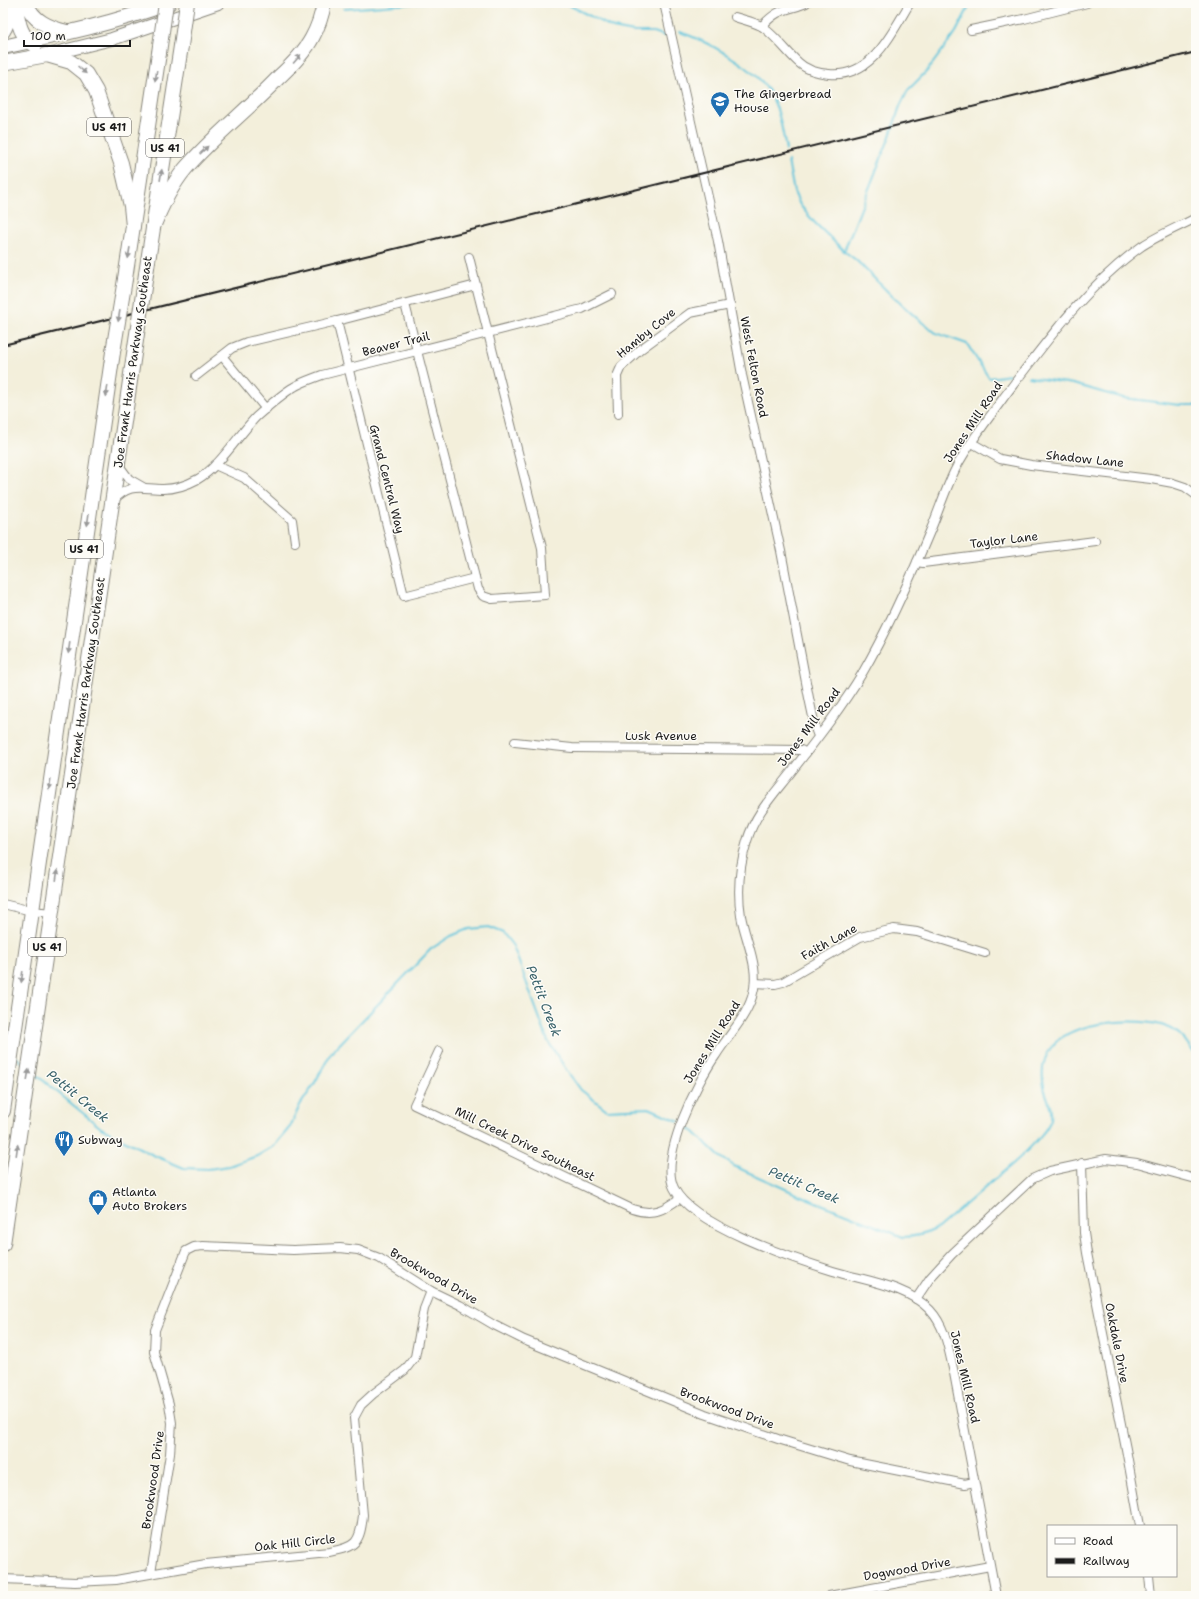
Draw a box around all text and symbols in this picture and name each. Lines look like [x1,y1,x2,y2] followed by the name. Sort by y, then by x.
[24,22,130,48] scale bar
[30,28,66,44] text: 100 m
[292,54,301,64] one-way arrow
[76,66,87,75] one-way arrow
[153,70,159,82] one-way arrow
[734,86,832,116] place label: The Gingerbread House
[709,90,731,118] school or university icon: The Gingerbread House
[87,118,131,136] road number: US 411
[146,139,184,157] road number: US 41
[199,145,209,155] one-way arrow
[158,169,164,181] one-way arrow
[126,247,132,259] one-way arrow
[110,255,156,469] street label: Joe Frank Harris Parkway Southeast
[613,304,679,362] street label: Hamby Cove
[115,310,121,322] one-way arrow
[736,315,772,419] street label: West Felton Road
[361,328,432,360] street label: Beaver Trail
[940,378,1006,466] street label: Jones Mill Road
[104,385,110,397] one-way arrow
[366,423,408,535] street label: Grand Central Way
[1045,447,1125,471] street label: Shadow Lane
[85,514,91,526] one-way arrow
[969,528,1039,552] street label: Taylor Lane
[65,540,103,558] road number: US 41
[63,576,109,790] street label: Joe Frank Harris Parkway Southeast
[66,642,72,654] one-way arrow
[774,684,844,770] street label: Jones Mill Road
[625,728,697,744] street label: Lusk Avenue
[47,778,53,790] one-way arrow
[54,869,60,881] one-way arrow
[798,920,860,964] street label: Faith Lane
[28,938,66,956] road number: US 41
[523,963,566,1040] water label: Pettit Creek
[19,971,26,983] one-way arrow
[680,997,744,1086] street label: Jones Mill Road
[43,1066,113,1127] water label: Pettit Creek
[25,1069,31,1081] one-way arrow
[452,1103,598,1185] street label: Mill Creek Drive Southeast
[53,1129,75,1157] restaurant icon: Subway
[78,1132,123,1148] place label: Subway
[14,1144,20,1156] one-way arrow
[766,1163,842,1208] water label: Pettit Creek
[112,1184,187,1214] place label: Atlanta Auto Brokers
[87,1188,109,1216] shop icon: Atlanta Auto Brokers
[387,1244,481,1308] street label: Brookwood Drive
[1101,1302,1133,1385] street label: Oakdale Drive
[947,1329,984,1425] street label: Jones Mill Road
[678,1384,777,1433] street label: Brookwood Drive
[138,1430,168,1530] street label: Brookwood Drive
[1047,1525,1177,1577] legend
[253,1531,337,1555] street label: Oak Hill Circle
[1083,1533,1114,1549] text: Road
[862,1553,952,1585] street label: Dogwood Drive
[1083,1553,1130,1569] text: Railway

